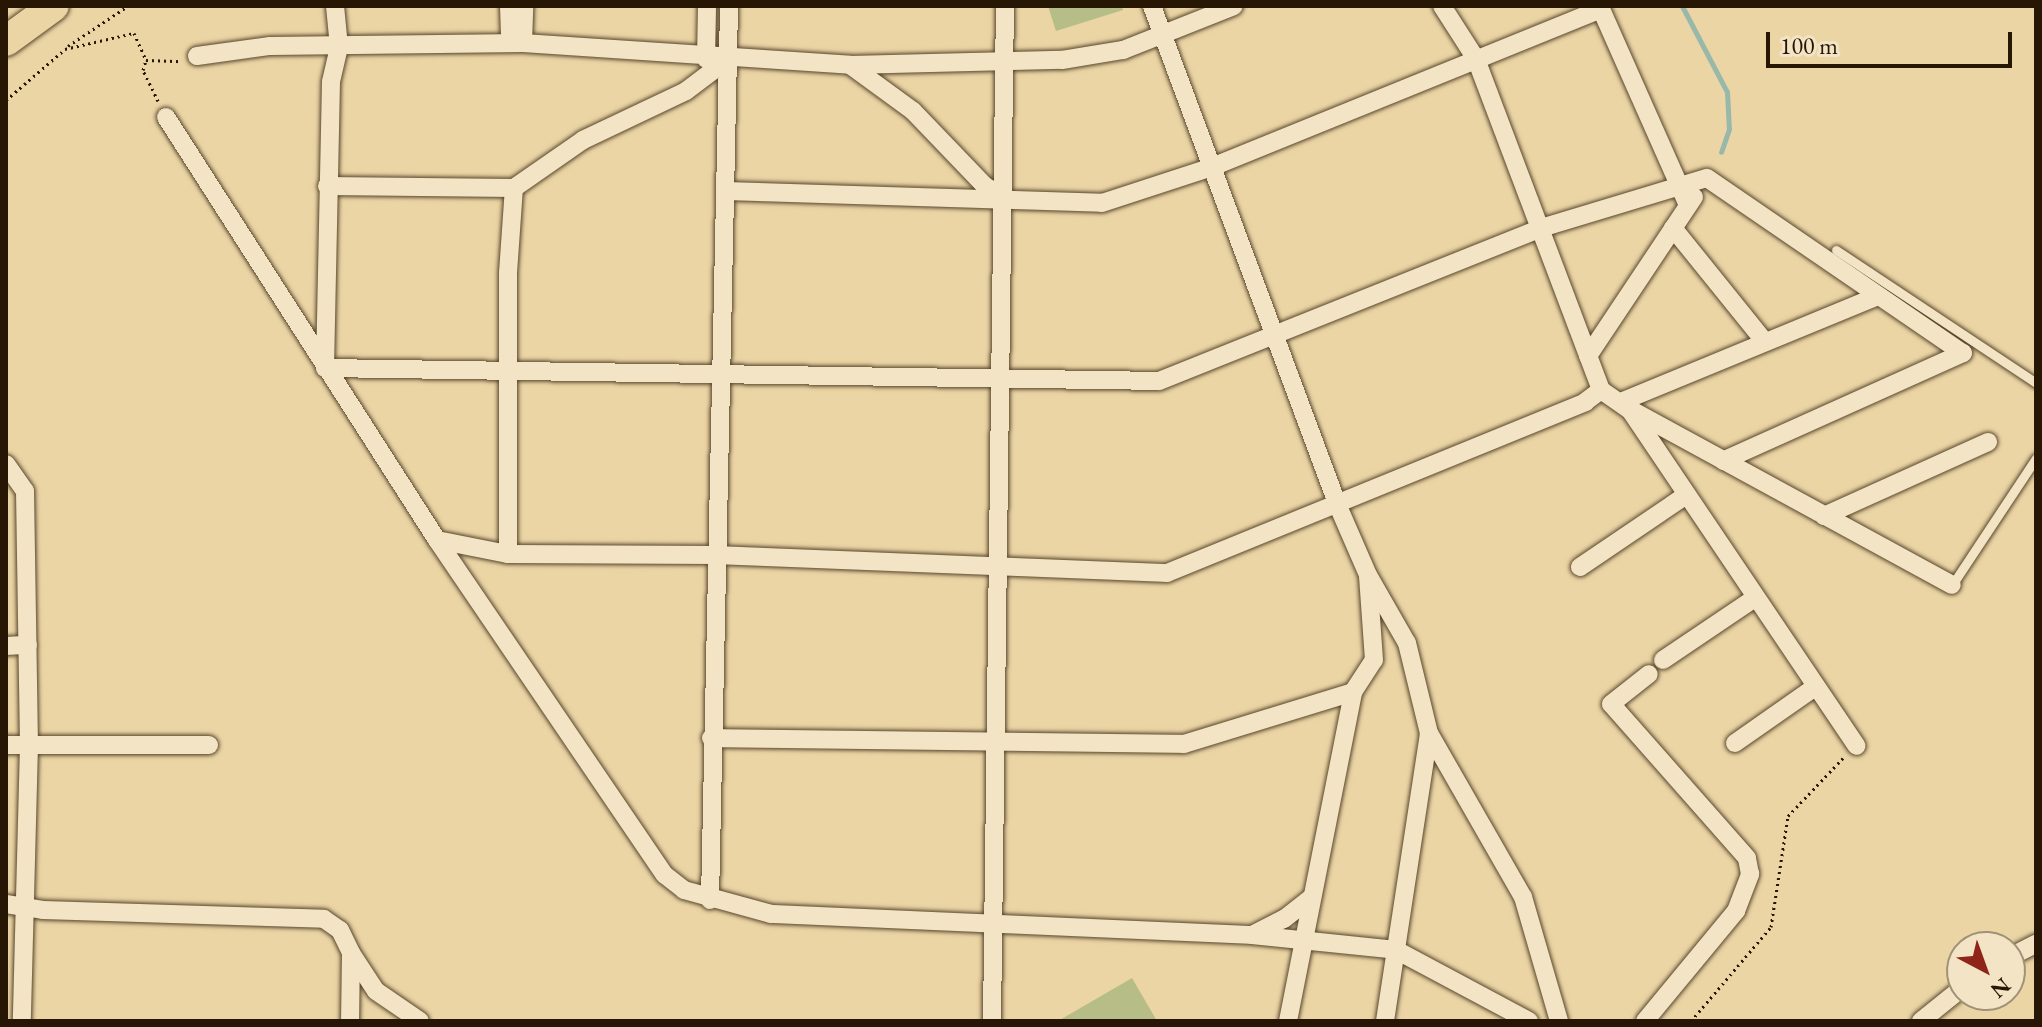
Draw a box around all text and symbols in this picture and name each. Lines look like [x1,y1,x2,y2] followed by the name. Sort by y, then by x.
[1770,16,2016,66] scale bar
[1780,30,1838,61] text: 100 m
[1946,931,2026,1011] north arrow
[1985,971,2017,1005] text: N

